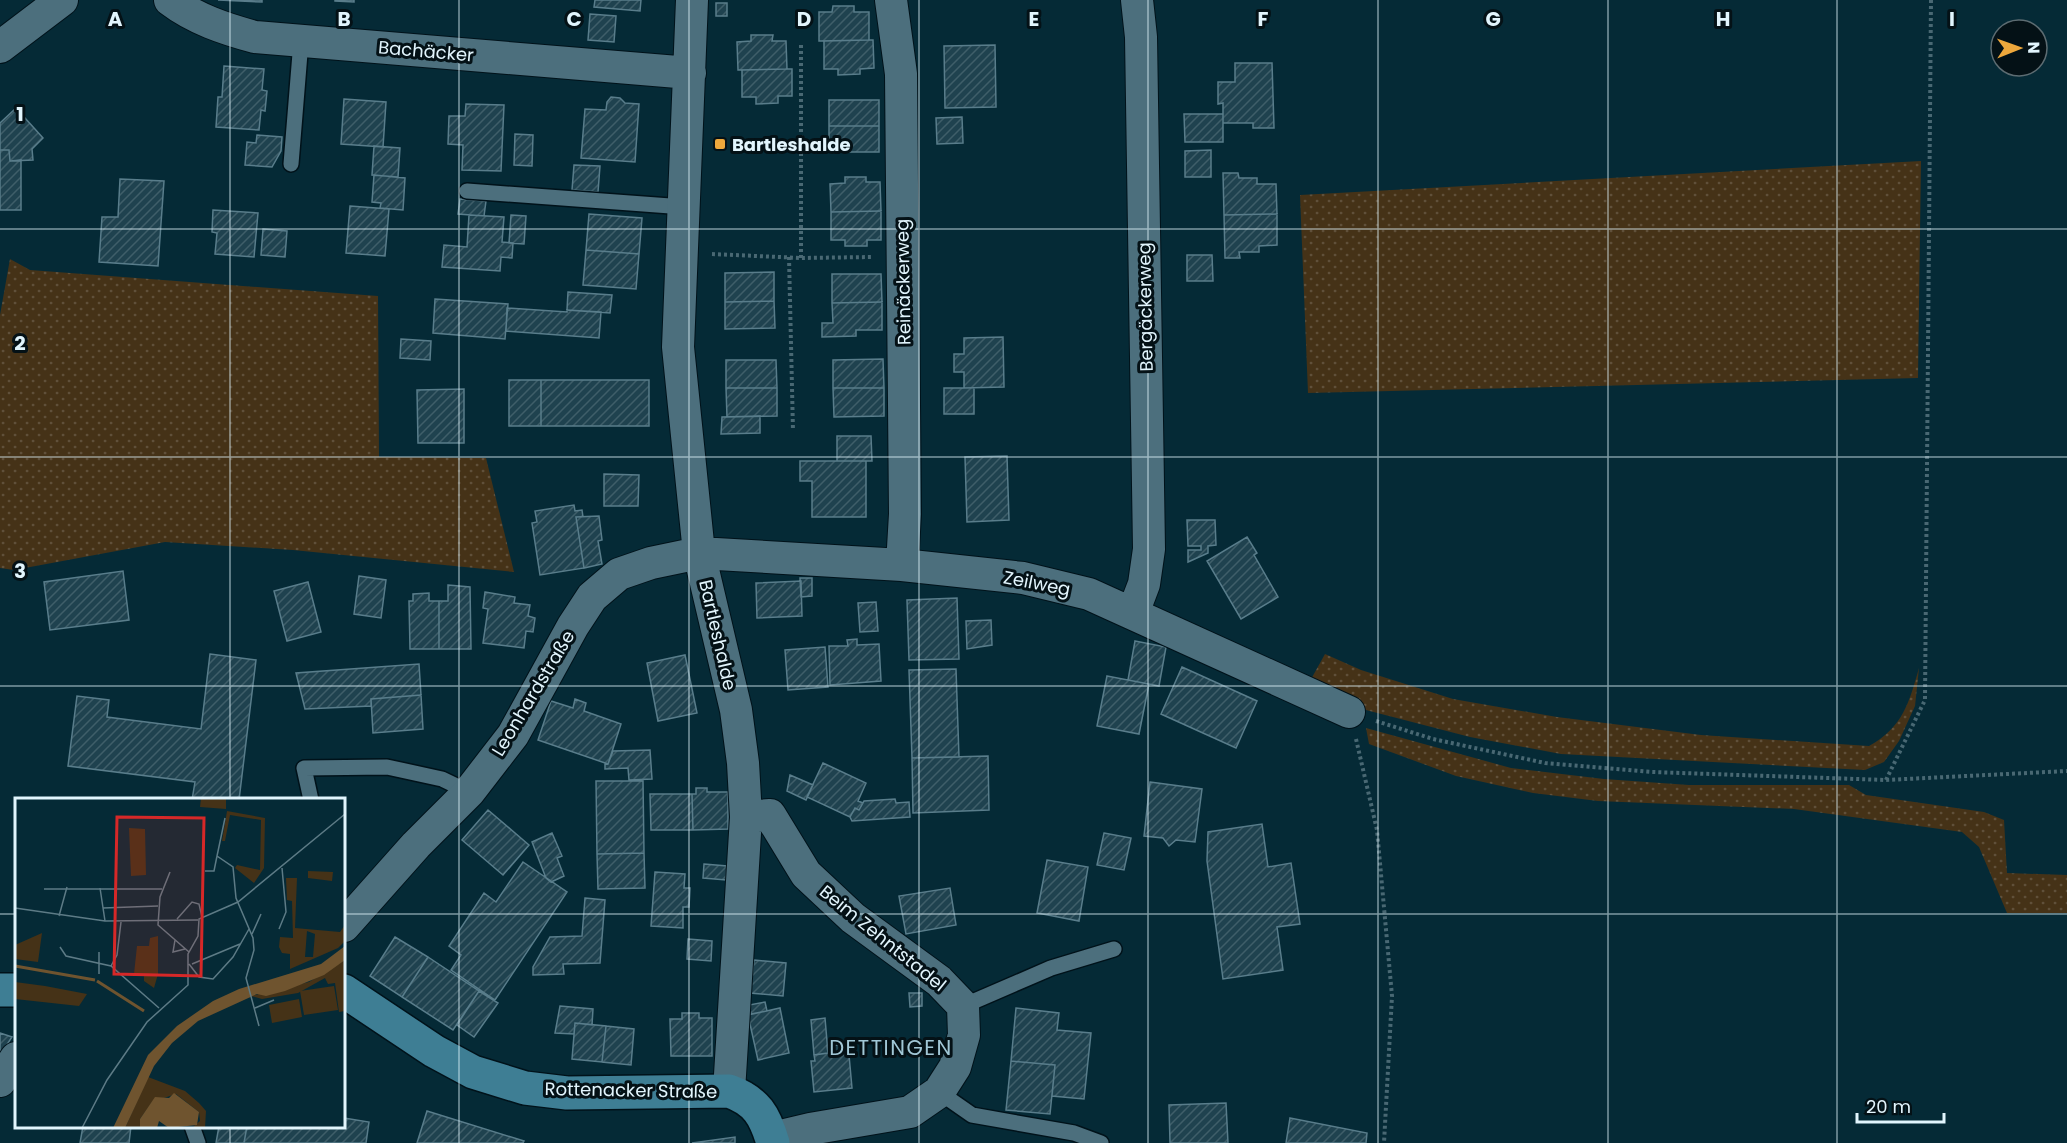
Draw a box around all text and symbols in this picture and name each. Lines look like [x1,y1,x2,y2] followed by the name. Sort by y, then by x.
[108,5,123,33] text: A
[337,5,351,33] text: B
[566,5,582,33] text: C
[797,5,811,33] text: D
[1029,5,1039,33] text: E
[1258,5,1269,33] text: F
[1485,5,1501,33] text: G
[1716,5,1730,33] text: H
[1949,5,1955,33] text: I
[1989,18,2049,78] north arrow
[377,34,475,68] street label: Bachäcker
[2022,42,2045,54] text: N
[16,100,24,128] text: 1
[732,132,851,157] place label: Bartleshalde
[713,137,727,151] marker: Bartleshalde
[889,219,917,345] street label: Reinäckerweg
[1131,242,1159,372] street label: Bergäckerweg
[14,329,26,357] text: 2
[14,557,26,585] text: 3
[1001,564,1073,602] street label: Zeilweg
[693,577,743,693] street label: Bartleshalde
[486,625,580,761] street label: Leonhardstraße
[15,798,345,1128] inset map
[814,879,952,997] street label: Beim Zehntstadel
[829,1033,953,1062] district label: DETTINGEN
[544,1076,718,1104] street label: Rottenacker Straße
[1857,1086,1944,1124] scale bar
[1866,1094,1911,1119] text: 20 m

